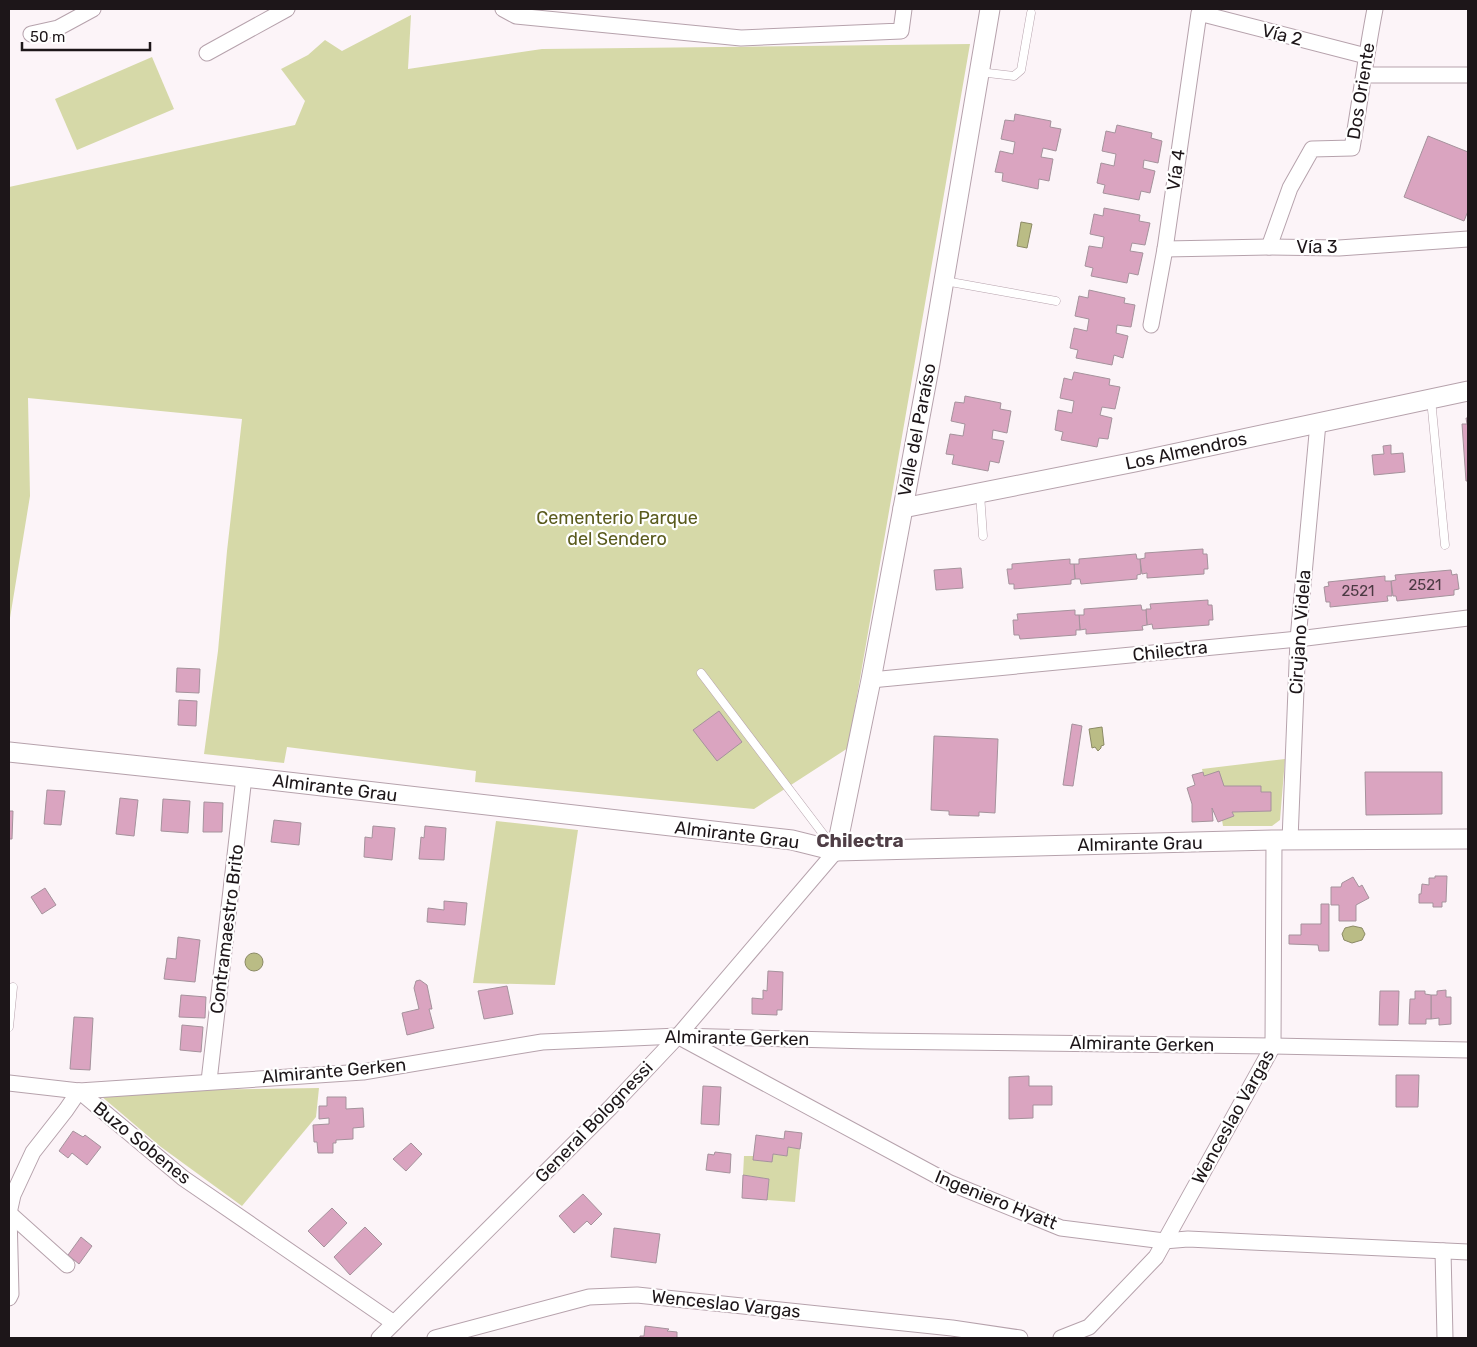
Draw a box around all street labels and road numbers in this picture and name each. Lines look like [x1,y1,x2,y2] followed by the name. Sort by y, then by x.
[1259,19,1305,51] street label: Vía 2
[1342,41,1380,141] street label: Dos Oriente
[1162,148,1190,192] street label: Vía 4
[1296,236,1338,258] street label: Vía 3
[893,361,941,499] street label: Valle del Paraíso
[1123,427,1249,475] street label: Los Almendros
[1285,569,1315,695] street label: Cirujano Videla
[1131,636,1209,666] street label: Chilectra
[271,769,399,807] street label: Almirante Grau
[673,816,801,854] street label: Almirante Grau
[1077,832,1203,856] street label: Almirante Grau
[206,843,248,1015] street label: Contramaestro Brito
[664,1026,810,1050] street label: Almirante Gerken
[1069,1032,1215,1056] street label: Almirante Gerken
[1187,1046,1279,1188] street label: Wenceslao Vargas
[261,1054,407,1088] street label: Almirante Gerken
[530,1057,658,1187] street label: General Bolognessi
[89,1097,195,1189] street label: Buzo Sobenes
[932,1165,1060,1235] street label: Ingeniero Hyatt
[650,1285,802,1323] street label: Wenceslao Vargas

